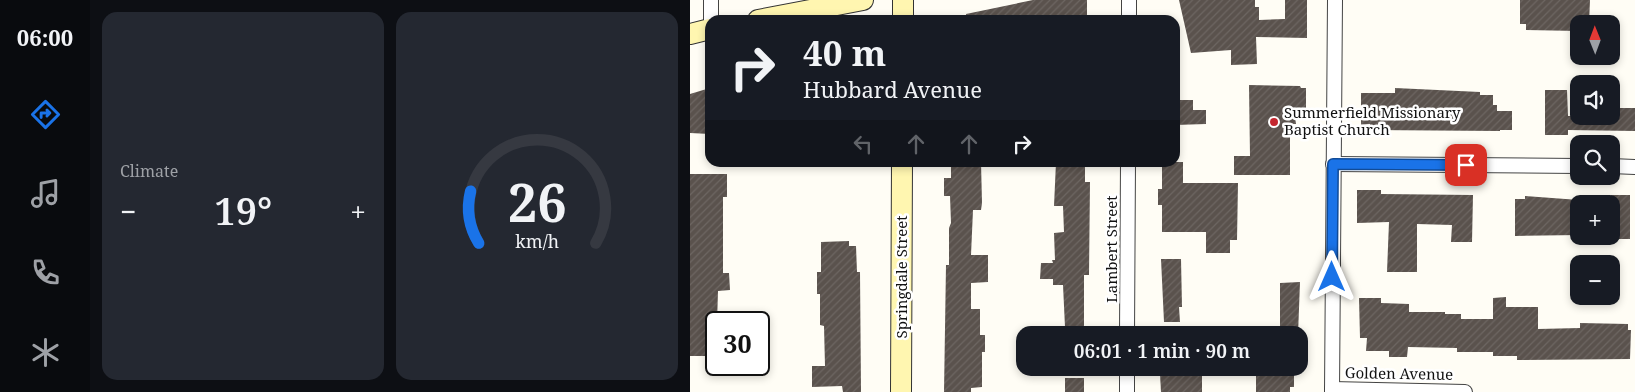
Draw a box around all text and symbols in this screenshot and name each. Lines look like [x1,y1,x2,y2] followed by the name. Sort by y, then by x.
[1570,15,1620,65] north arrow
[1570,15,1620,305] map controls
[17,22,73,52] text: 06:00
[803,29,886,76] text: 40 m
[720,35,785,100] icon: right
[803,74,982,104] text: Hubbard Avenue
[1570,75,1620,125] button: sound
[28,97,63,132] icon: directions
[1284,102,1461,139] place label: Summerfield Missionary Baptist Church
[1268,116,1280,128] marker: Summerfield Missionary Baptist Church
[849,130,877,158] icon: left
[902,130,930,158] icon: ahead
[955,130,983,158] icon: ahead
[1008,130,1036,158] icon: right
[1570,135,1620,185] button: search
[1445,144,1487,186] pin
[1452,151,1480,179] icon: arrive
[120,160,178,182] text: Climate
[508,166,566,237] text: 26
[28,176,63,211] icon: music
[214,184,272,236] text: 19°
[120,192,136,230] text: −
[350,192,366,230] text: +
[1101,195,1121,303] street label: Lambert Street
[1570,195,1620,245] button: +
[891,215,911,339] street label: Springdale Street
[515,229,559,253] text: km/h
[1305,250,1357,302] position arrow
[28,255,63,290] icon: phone
[1570,255,1620,305] button: −
[705,311,770,376] speed limit sign: 30
[28,335,63,370] icon: climate
[1074,338,1250,364] text: 06:01 · 1 min · 90 m
[1345,362,1453,384] street label: Golden Avenue

